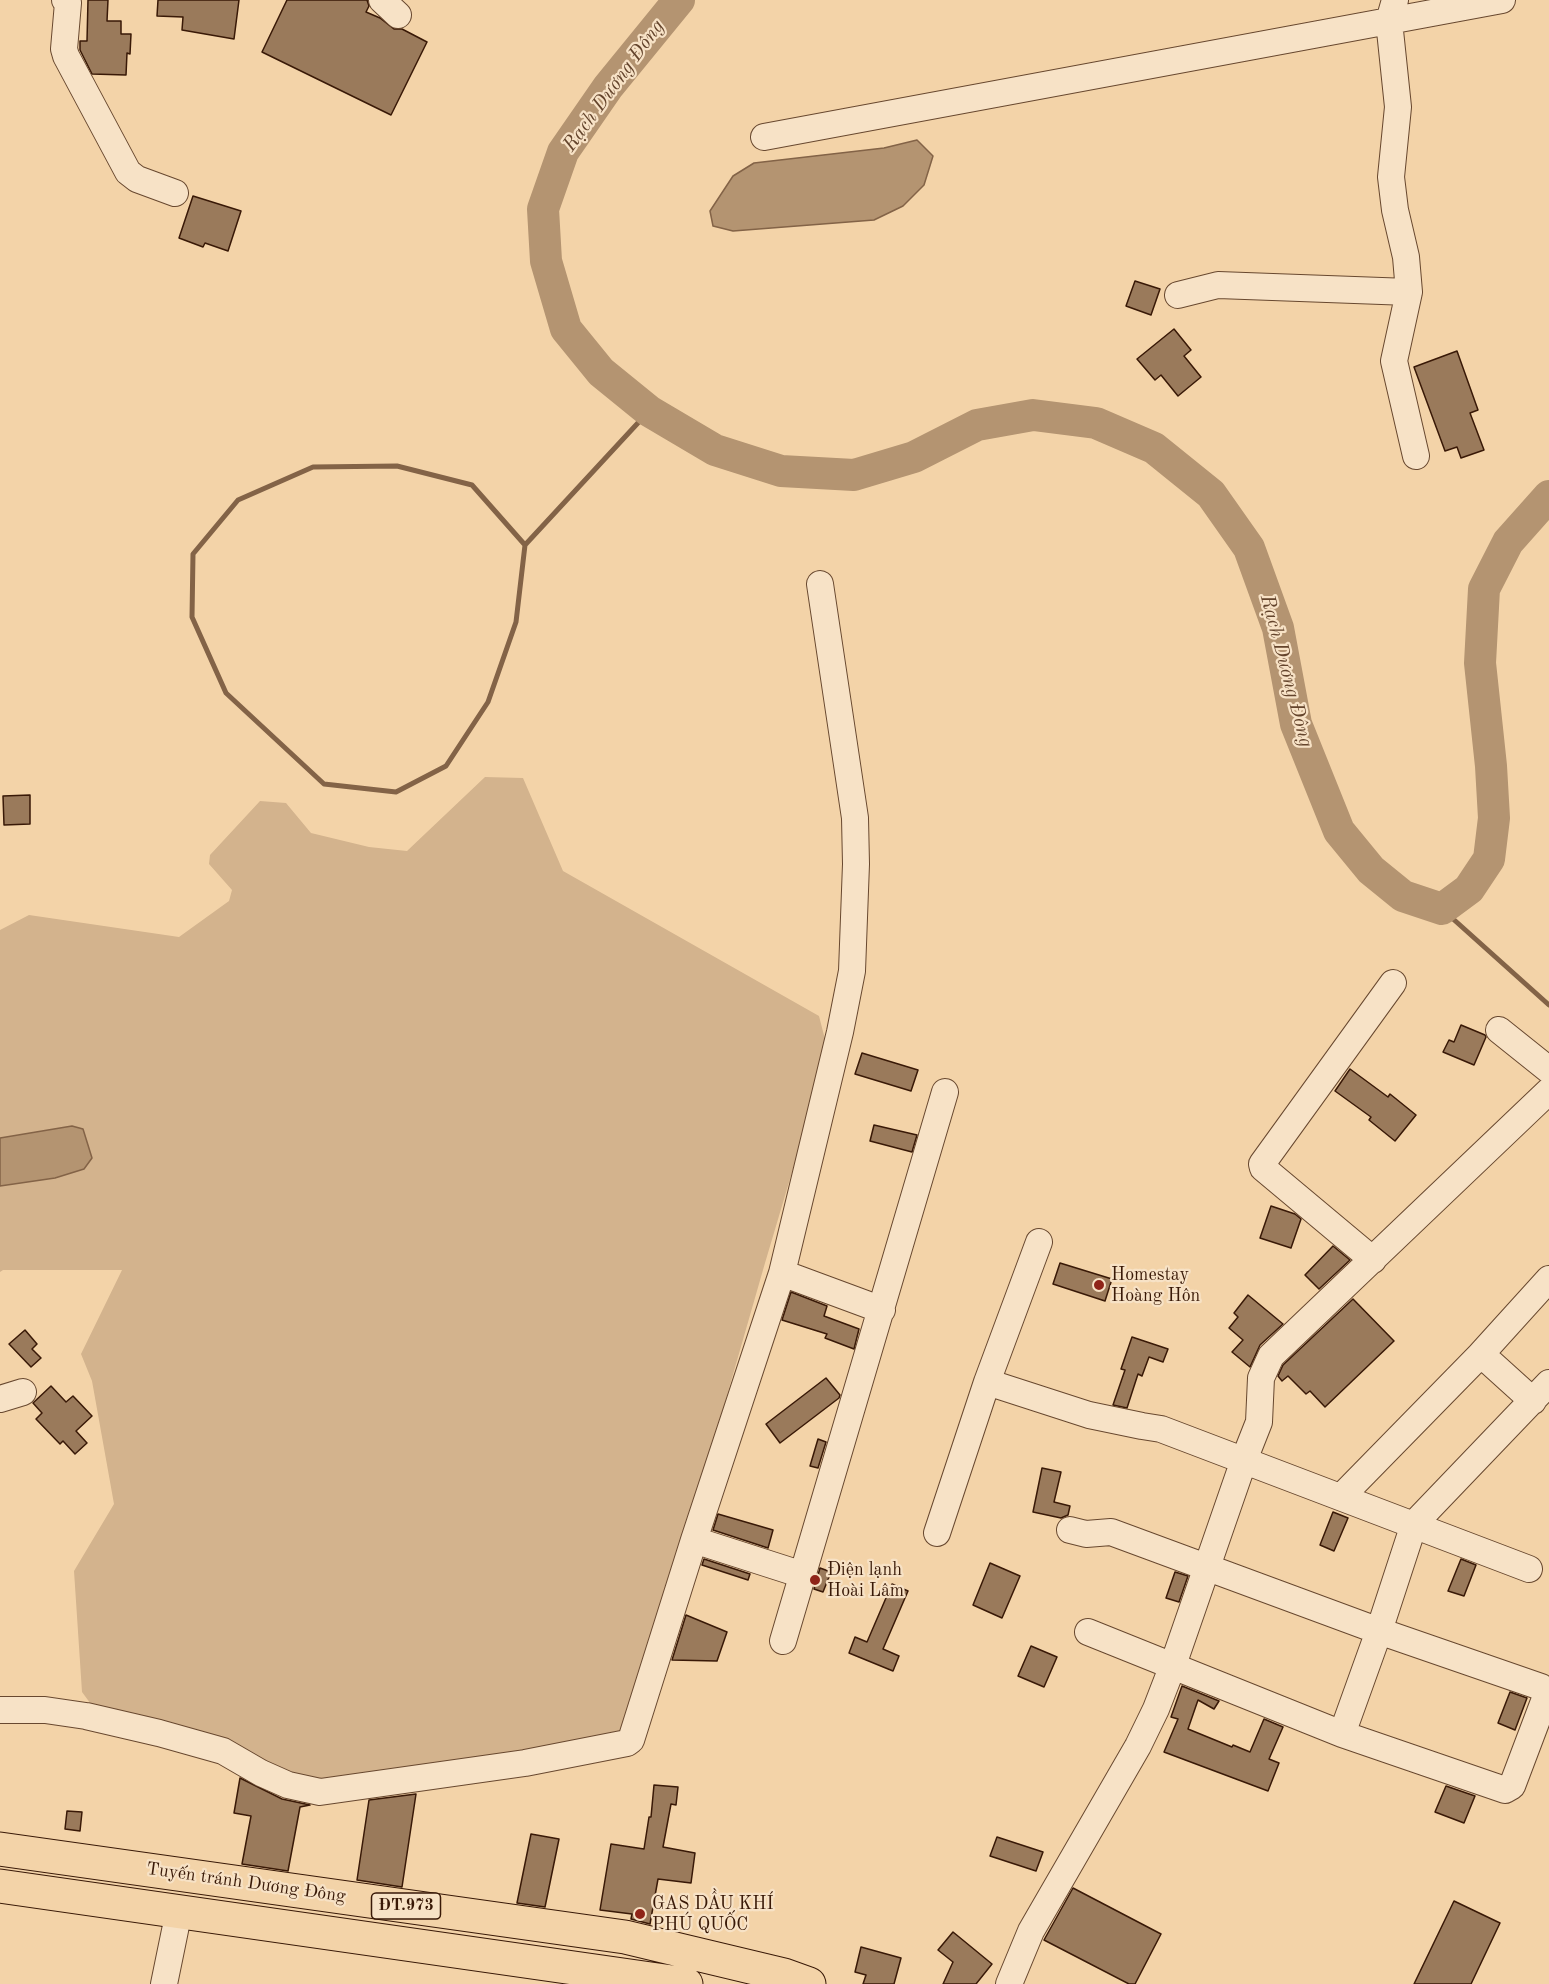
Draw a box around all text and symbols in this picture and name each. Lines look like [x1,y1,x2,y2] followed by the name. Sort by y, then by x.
[558,15,670,157] water label: Rạch Dương Đông
[1254,592,1318,750] water label: Rạch Dương Đông
[1111,1264,1200,1306] place label: Homestay Hoàng Hôn
[1092,1278,1106,1292] marker: Homestay Hoàng Hôn
[827,1559,904,1602] place label: Điện lạnh Hoài Lâm
[808,1573,822,1587] marker: Điện lạnh Hoài Lâm
[145,1858,347,1908] street label: Tuyến tránh Dương Đông
[372,1893,440,1919] road number: ĐT.973
[652,1893,773,1936] place label: GAS DẦU KHÍ PHÚ QUỐC
[633,1907,647,1921] marker: GAS DẦU KHÍ PHÚ QUỐC

